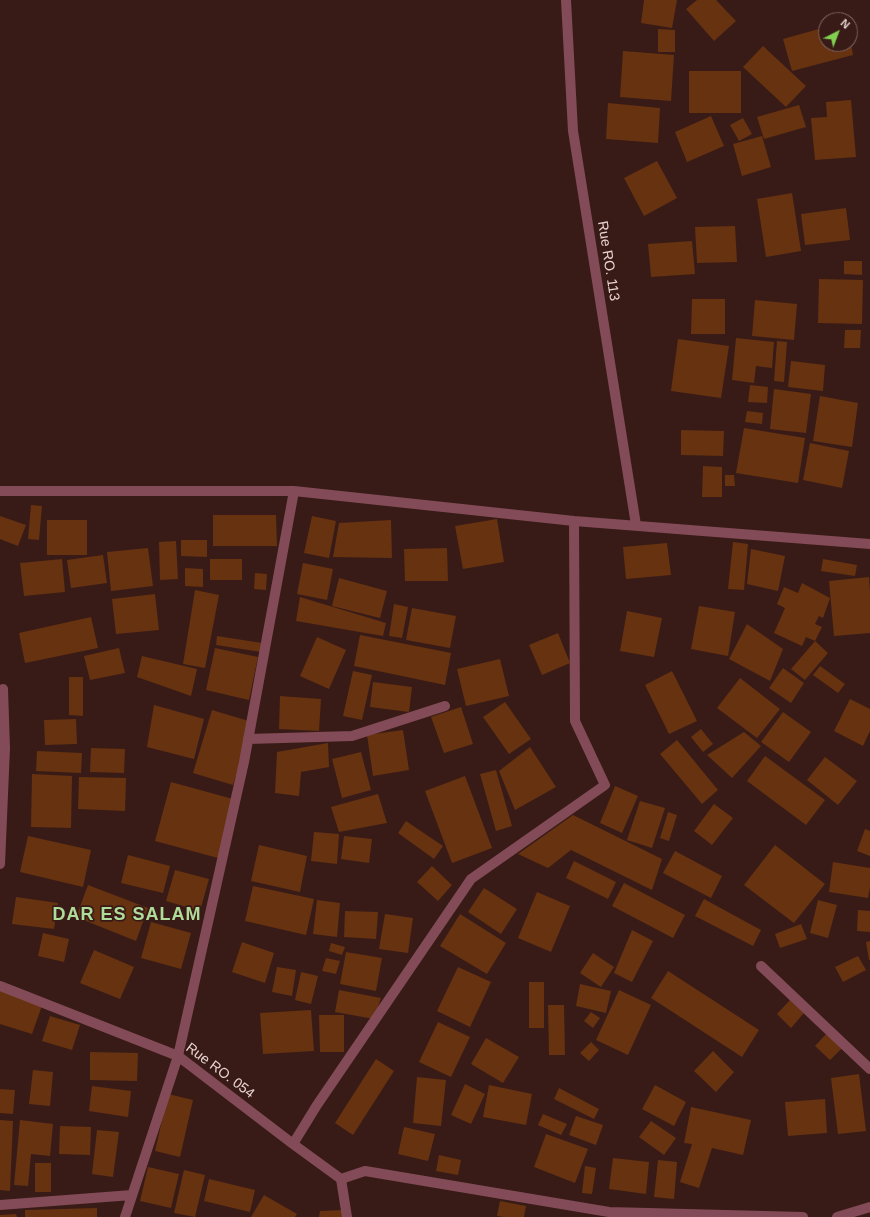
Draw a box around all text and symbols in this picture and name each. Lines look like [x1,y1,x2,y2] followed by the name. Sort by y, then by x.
[818,12,858,52] north arrow
[838,17,852,31] text: N
[593,220,623,302] street label: Rue RO. 113
[52,904,202,926] district label: DAR ES SALAM
[182,1040,258,1102] street label: Rue RO. 054

